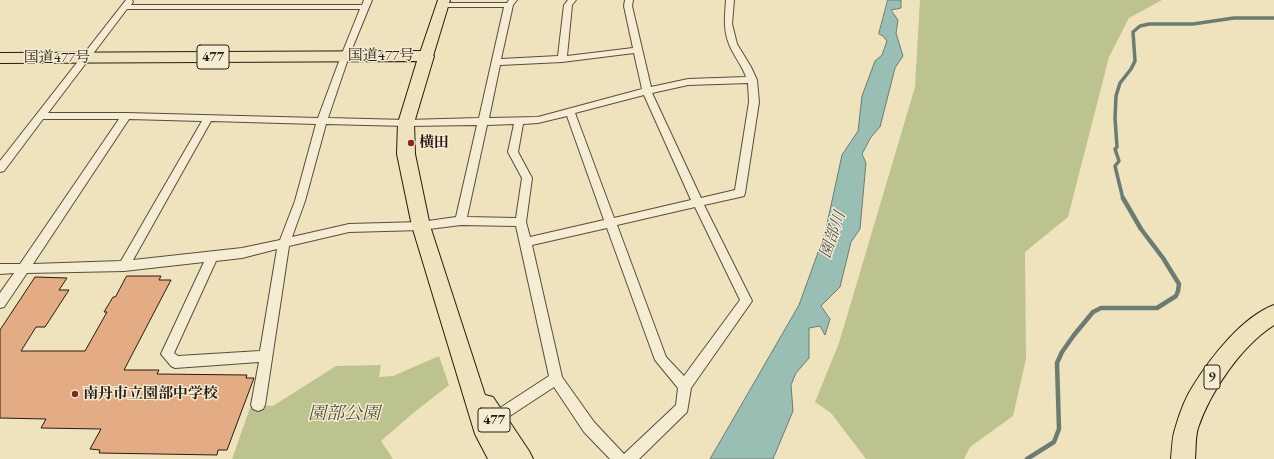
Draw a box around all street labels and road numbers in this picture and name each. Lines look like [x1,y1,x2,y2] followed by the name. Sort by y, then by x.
[197,45,229,69] road number: 477
[348,47,414,65] street label: 国道477号
[24,49,90,67] street label: 国道477号
[1204,365,1220,389] road number: 9
[478,408,510,432] road number: 477

